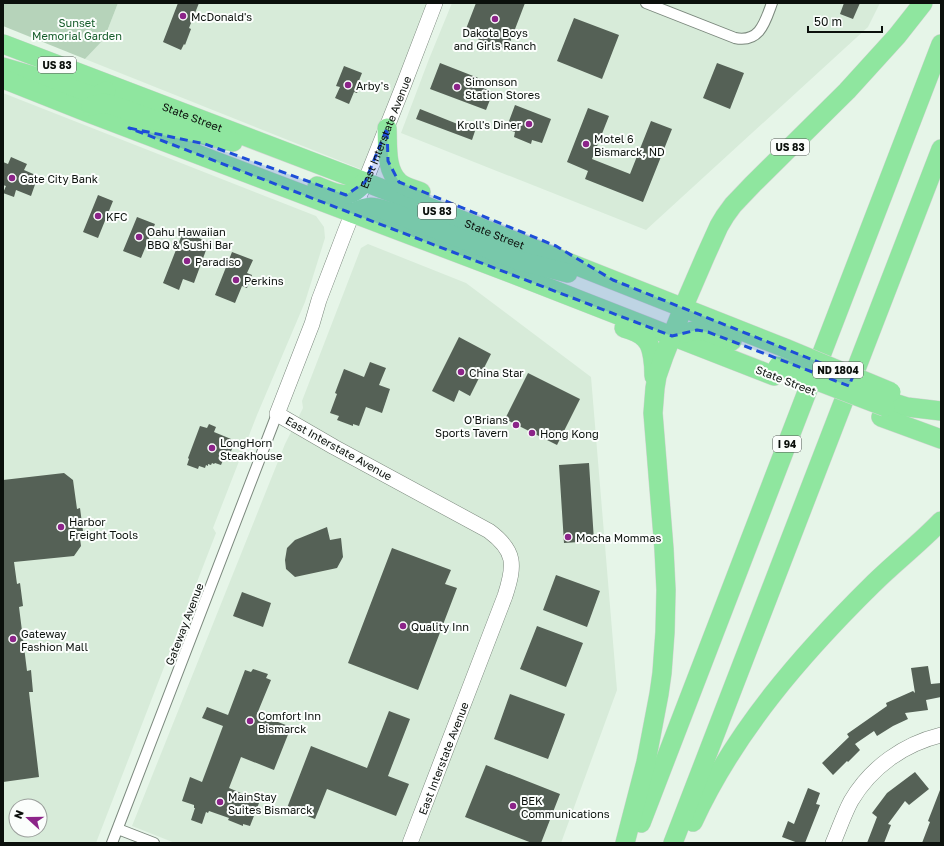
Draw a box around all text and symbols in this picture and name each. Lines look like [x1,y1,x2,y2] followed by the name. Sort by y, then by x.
[808,8,882,34] scale bar
[191,10,252,23] place label: McDonald's
[178,11,188,21] marker: McDonald's
[490,14,500,24] marker: Dakota Boys and Girls Ranch
[814,14,842,29] text: 50 m
[32,16,122,42] park label: Sunset Memorial Garden
[454,26,536,52] place label: Dakota Boys and Girls Ranch
[38,57,76,73] road number: US 83
[357,74,413,190] street label: East Interstate Avenue
[465,75,540,101] place label: Simonson Station Stores
[356,79,389,92] place label: Arby's
[343,80,353,90] marker: Arby's
[452,82,462,92] marker: Simonson Station Stores
[161,99,225,134] street label: State Street
[457,118,522,131] place label: Kroll's Diner
[524,119,534,129] marker: Kroll's Diner
[594,132,665,158] place label: Motel 6 Bismarck, ND
[581,139,591,149] marker: Motel 6 Bismarck, ND
[771,139,809,155] road number: US 83
[20,172,98,185] place label: Gate City Bank
[7,173,17,183] marker: Gate City Bank
[418,203,456,219] road number: US 83
[106,210,128,223] place label: KFC
[93,211,103,221] marker: KFC
[463,216,527,251] street label: State Street
[147,225,233,251] place label: Oahu Hawaiian BBQ & Sushi Bar
[134,232,144,242] marker: Oahu Hawaiian BBQ & Sushi Bar
[195,255,241,268] place label: Paradiso
[182,256,192,266] marker: Paradiso
[244,274,284,287] place label: Perkins
[231,275,241,285] marker: Perkins
[813,362,863,378] road number: ND 1804
[754,363,818,397] street label: State Street
[469,366,524,379] place label: China Star
[456,367,466,377] marker: China Star
[284,413,394,483] street label: East Interstate Avenue
[435,413,508,439] place label: O'Brians Sports Tavern
[511,420,521,430] marker: O'Brians Sports Tavern
[540,427,599,440] place label: Hong Kong
[527,428,537,438] marker: Hong Kong
[220,436,282,462] place label: LongHorn Steakhouse
[773,436,801,452] road number: I 94
[207,443,217,453] marker: LongHorn Steakhouse
[69,515,138,541] place label: Harbor Freight Tools
[56,522,66,532] marker: Harbor Freight Tools
[576,531,662,544] place label: Mocha Mommas
[563,532,573,542] marker: Mocha Mommas
[162,581,206,667] street label: Gateway Avenue
[411,620,469,633] place label: Quality Inn
[398,621,408,631] marker: Quality Inn
[21,627,88,653] place label: Gateway Fashion Mall
[8,634,18,644] marker: Gateway Fashion Mall
[415,700,470,816] street label: East Interstate Avenue
[258,709,321,735] place label: Comfort Inn Bismarck
[245,716,255,726] marker: Comfort Inn Bismarck
[228,790,313,816] place label: MainStay Suites Bismarck
[521,794,610,820] place label: BEK Communications
[215,797,225,807] marker: MainStay Suites Bismarck
[8,798,48,838] north arrow
[508,801,518,811] marker: BEK Communications
[11,808,26,820] text: N

